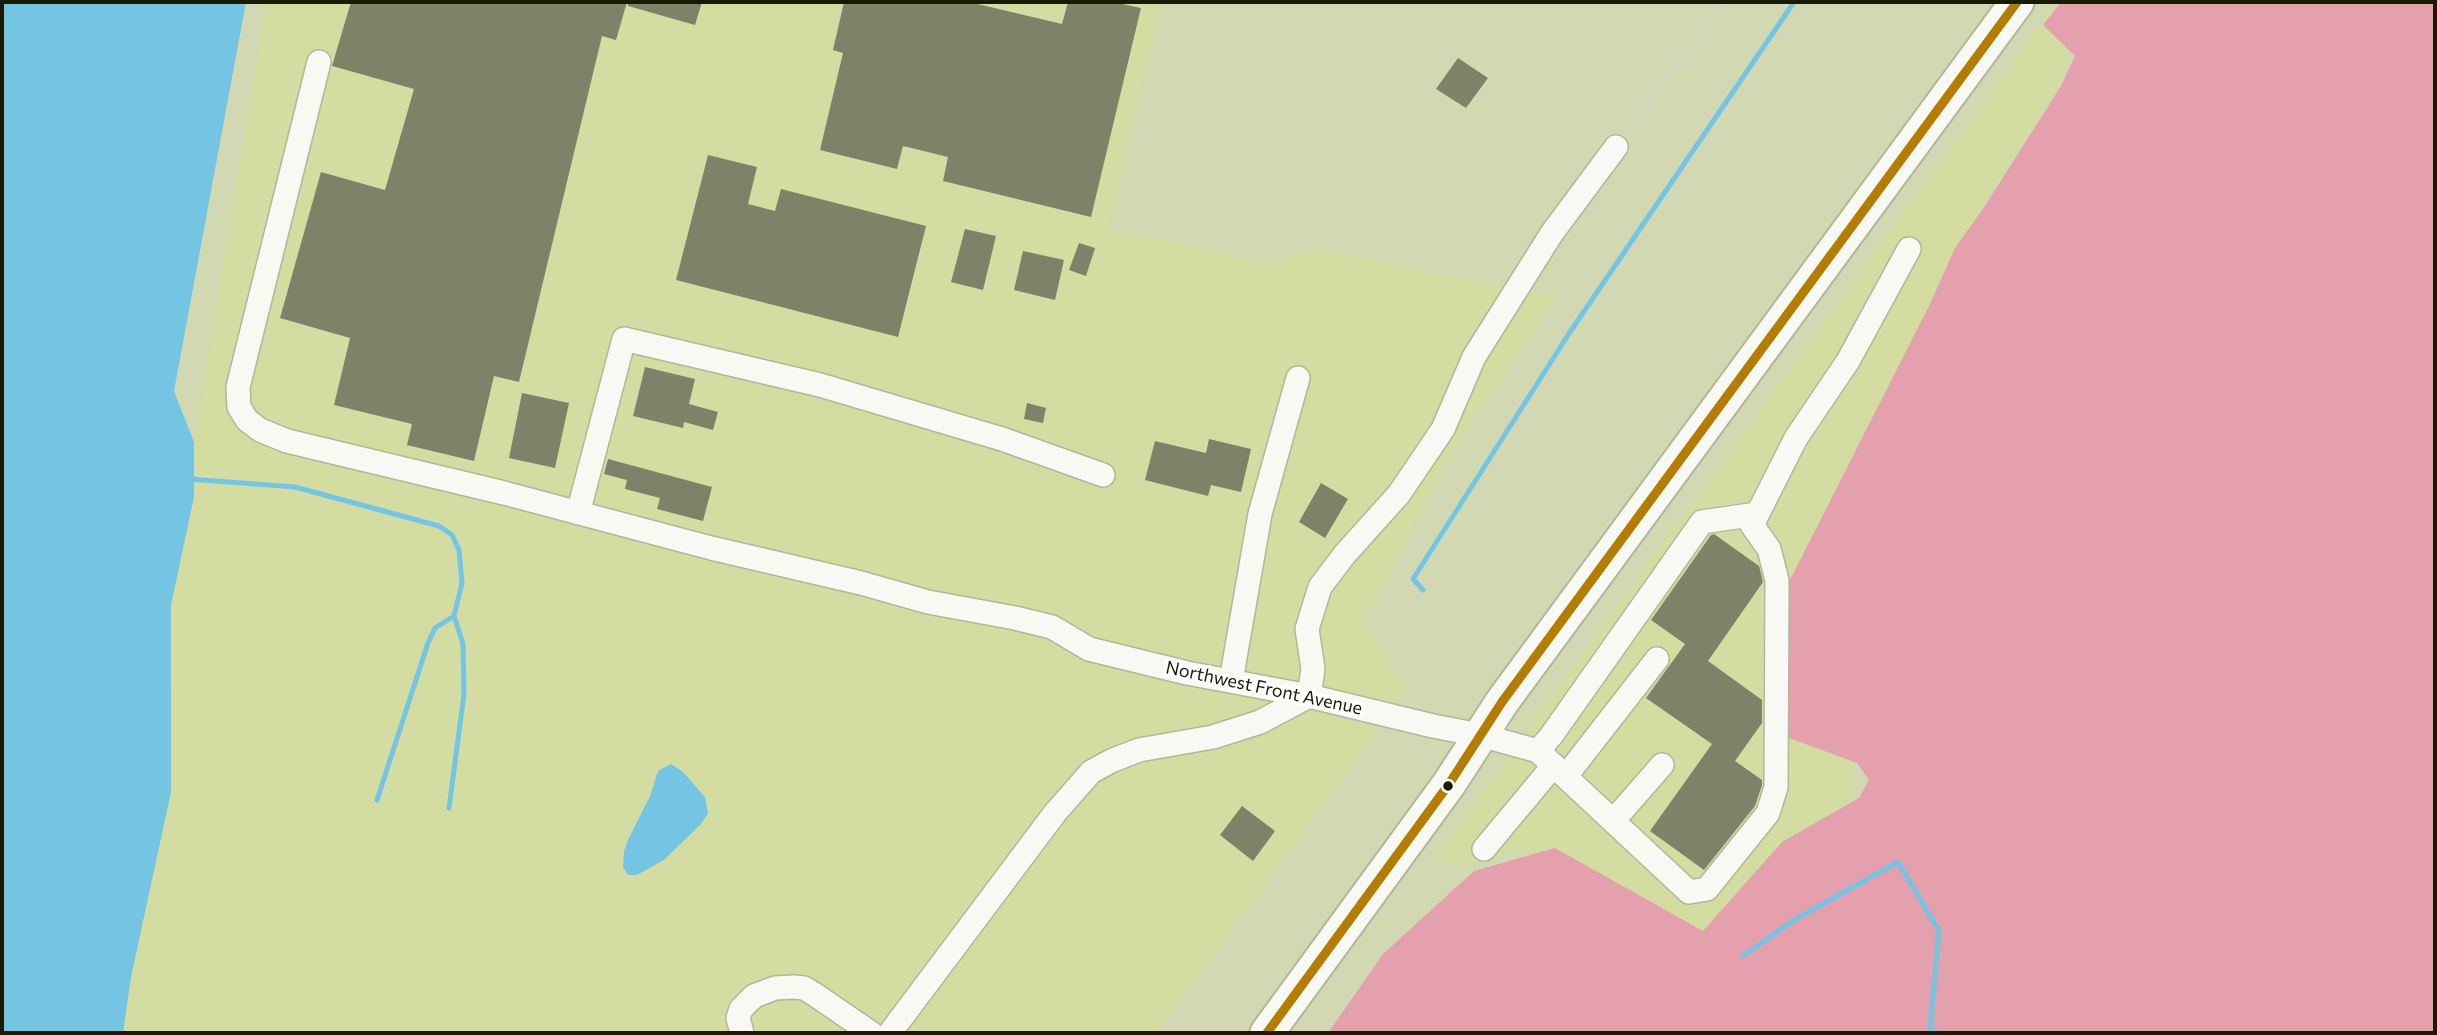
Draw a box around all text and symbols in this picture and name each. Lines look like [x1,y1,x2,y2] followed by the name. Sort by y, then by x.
[1164,657,1364,719] street label: Northwest Front Avenue
[1441,779,1455,793] unlabelled marker

